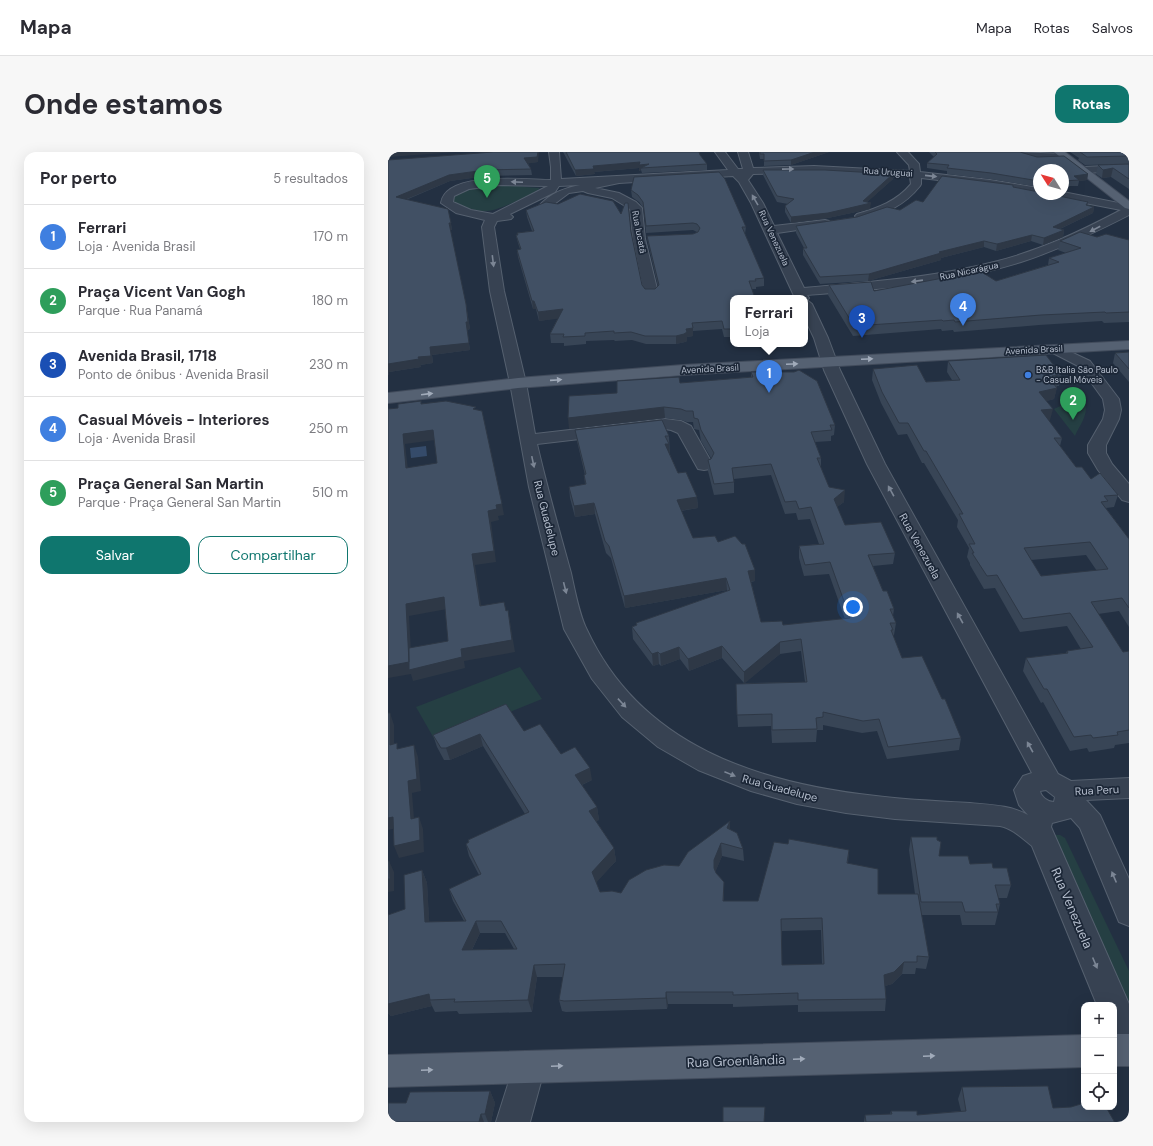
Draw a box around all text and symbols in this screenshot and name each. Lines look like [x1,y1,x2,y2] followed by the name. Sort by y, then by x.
[20,15,72,40] text: Mapa
[976,19,1012,37] text: Mapa
[1034,19,1070,37] text: Rotas
[1092,19,1133,37] text: Salvos
[1055,85,1129,123] button: Rotas
[24,86,223,123] text: Onde estamos
[863,164,913,180] street label: Rua Uruguai
[1033,164,1069,200] north arrow
[474,165,500,198] pin: 5
[782,166,795,172] one-way arrow
[40,167,117,189] text: Por perto
[273,170,348,187] text: 5 resultados
[925,172,937,179] one-way arrow
[511,179,523,186] one-way arrow
[752,194,759,206] one-way arrow
[756,208,792,268] street label: Rua Venezuela
[629,210,649,255] street label: Rua Iucatã
[78,218,126,238] text: Ferrari
[1089,225,1100,232] one-way arrow
[51,228,55,245] text: 1
[313,228,348,245] text: 170 m
[78,238,195,255] text: Loja · Avenida Brasil
[490,255,496,267] one-way arrow
[939,259,999,283] street label: Rua Nicarágua
[911,278,923,284] one-way arrow
[78,282,245,302] text: Praça Vicent Van Gogh
[49,292,57,309] text: 2
[312,292,348,309] text: 180 m
[950,293,976,326] pin: 4
[730,295,808,347] popup
[78,302,203,319] text: Parque · Rua Panamá
[745,303,793,323] text: Ferrari
[849,305,875,338] pin: 3
[745,323,769,340] text: Loja
[1005,342,1063,358] street label: Avenida Brasil
[78,346,217,366] text: Avenida Brasil, 1718
[49,356,57,373] text: 3
[309,356,348,373] text: 230 m
[861,356,873,363] one-way arrow
[756,360,782,393] pin: 1
[786,360,798,367] one-way arrow
[681,361,739,377] street label: Avenida Brasil
[1036,364,1118,386] place label: B&B Italia São Paulo - Casual Móveis
[78,366,269,383] text: Ponto de ônibus · Avenida Brasil
[1023,370,1033,380] marker: B&B Italia São Paulo - Casual Móveis
[550,376,562,383] one-way arrow
[1060,387,1086,420] pin: 2
[421,390,433,397] one-way arrow
[78,410,270,430] text: Casual Móveis - Interiores
[49,420,57,437] text: 4
[309,420,348,437] text: 250 m
[78,430,195,447] text: Loja · Avenida Brasil
[530,456,536,468] one-way arrow
[78,474,264,494] text: Praça General San Martin
[531,479,563,557] street label: Rua Guadelupe
[49,484,57,501] text: 5
[312,484,348,501] text: 510 m
[887,486,894,497] one-way arrow
[78,494,281,511] text: Parque · Praça General San Martin
[896,511,944,581] street label: Rua Venezuela
[40,536,190,574] button: Salvar
[198,536,348,574] button: Compartilhar
[562,582,568,595] one-way arrow
[843,597,863,617] your location
[956,612,963,624] one-way arrow
[618,698,627,708] one-way arrow
[1026,741,1033,753] one-way arrow
[724,771,736,777] one-way arrow
[741,771,819,805] street label: Rua Guadelupe
[1074,782,1120,798] street label: Rua Peru
[1047,865,1097,951] street label: Rua Venezuela
[1111,872,1117,883] one-way arrow
[1092,958,1098,969] one-way arrow
[1081,1002,1117,1110] map controls
[1081,1002,1117,1038] button: +
[1081,1038,1117,1074] button: −
[687,1051,785,1071] street label: Rua Groenlândia
[923,1052,935,1059] one-way arrow
[793,1056,806,1062] one-way arrow
[551,1063,564,1069] one-way arrow
[421,1066,433,1073] one-way arrow
[1081,1074,1117,1110] button: locate

